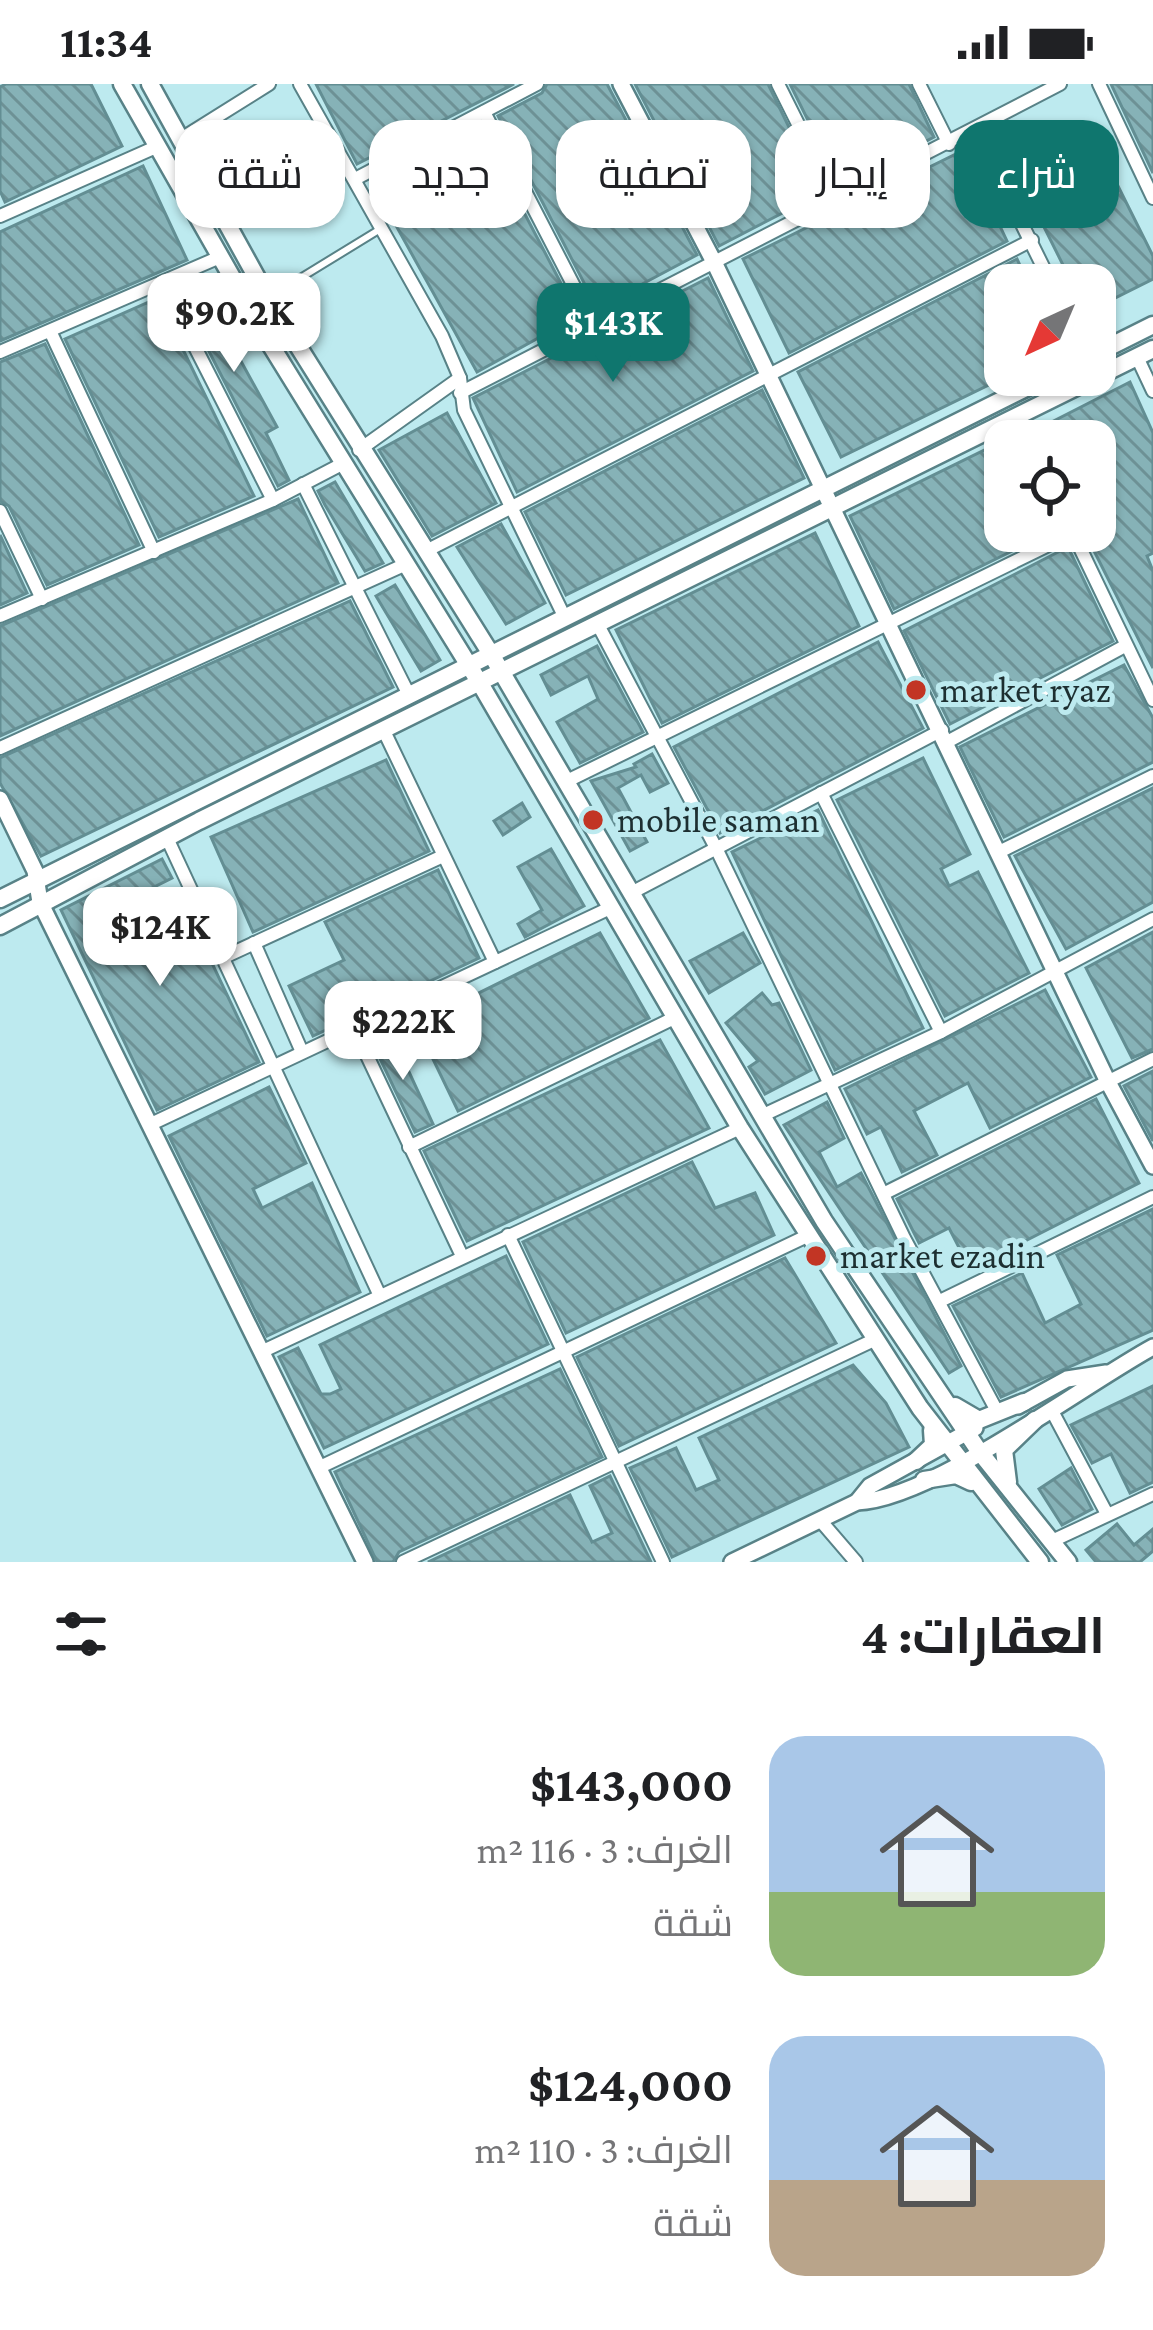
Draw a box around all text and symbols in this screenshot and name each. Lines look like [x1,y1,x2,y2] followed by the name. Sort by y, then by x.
[60,17,152,67] text: 11:34
[175,120,345,228] chip: شقة
[369,120,532,228] chip: جديد
[556,120,751,228] chip: تصفية
[775,120,930,228] chip: إيجار
[954,120,1119,228] chip: شراء
[984,264,1116,396] north arrow
[984,264,1116,552] map controls
[136,273,332,375] pin: $90.2K
[529,283,697,385] pin: $143K
[174,290,294,333] text: $90.2K
[564,300,662,343] text: $143K
[984,420,1116,552] button: locate
[940,670,1111,710] place label: market ryaz
[903,677,929,703] marker: market ryaz
[617,800,819,840] place label: mobile saman
[580,807,606,833] marker: mobile saman
[76,887,244,989] pin: $124K
[110,904,210,947] text: $124K
[319,981,487,1083] pin: $222K
[352,998,454,1041] text: $222K
[840,1236,1045,1276] place label: market ezadin
[803,1243,829,1269] marker: market ezadin
[48,1601,114,1667] icon: filters
[861,1607,1105,1664] text: العقارات: 4
[530,1755,733,1812] text: $143,000
[865,1784,1009,1928] icon: home
[477,1828,733,1871] text: الغرف: 3 · 116 m²
[653,1901,733,1944] text: شقة
[528,2055,733,2112] text: $124,000
[865,2084,1009,2228] icon: home
[474,2128,733,2171] text: الغرف: 3 · 110 m²
[653,2201,733,2244] text: شقة

